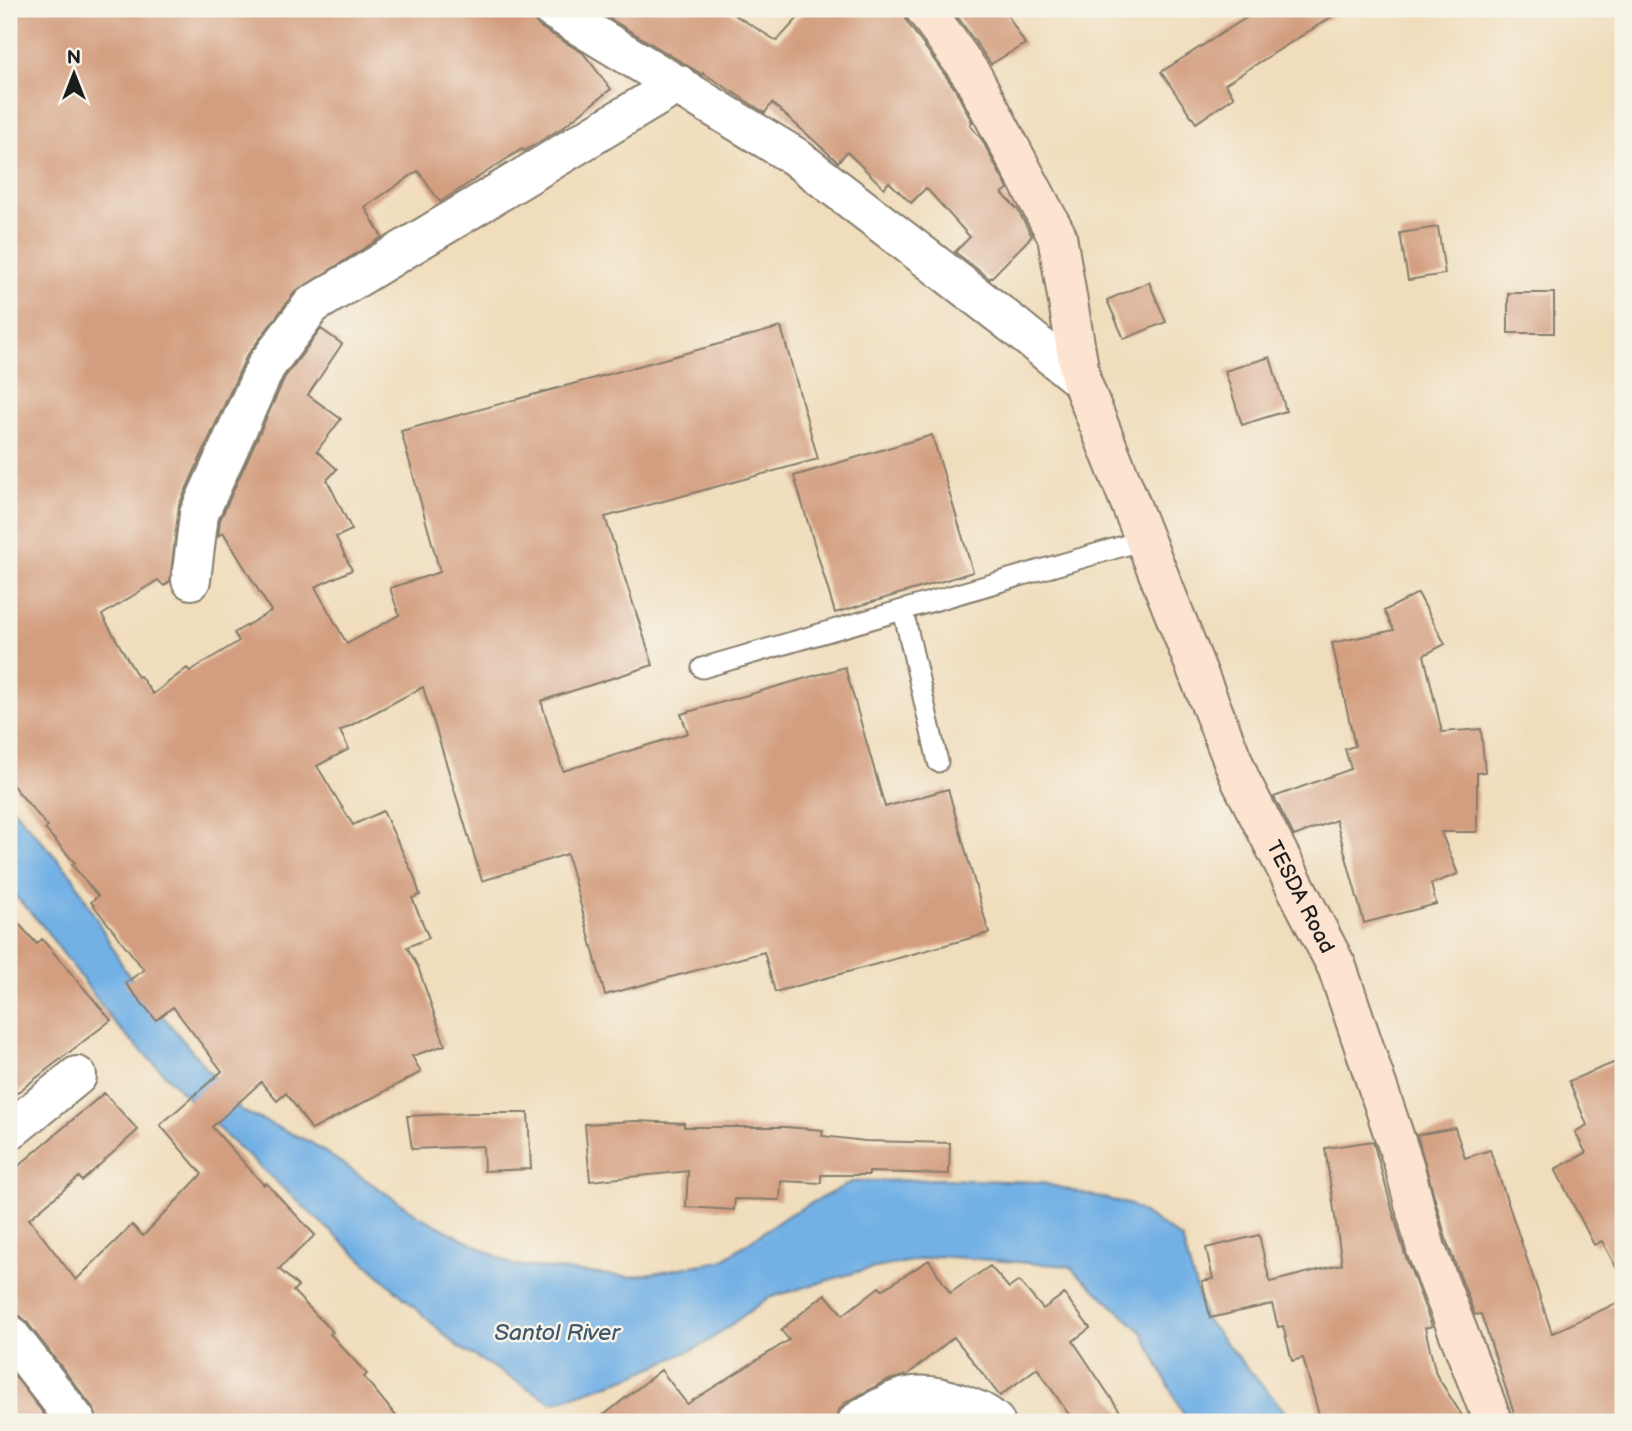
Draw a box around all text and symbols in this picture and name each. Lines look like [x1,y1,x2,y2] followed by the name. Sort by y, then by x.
[38,38,108,108] north arrow
[67,47,81,70] text: N
[1261,836,1340,957] street label: TESDA Road
[494,1319,621,1347] water label: Santol River

